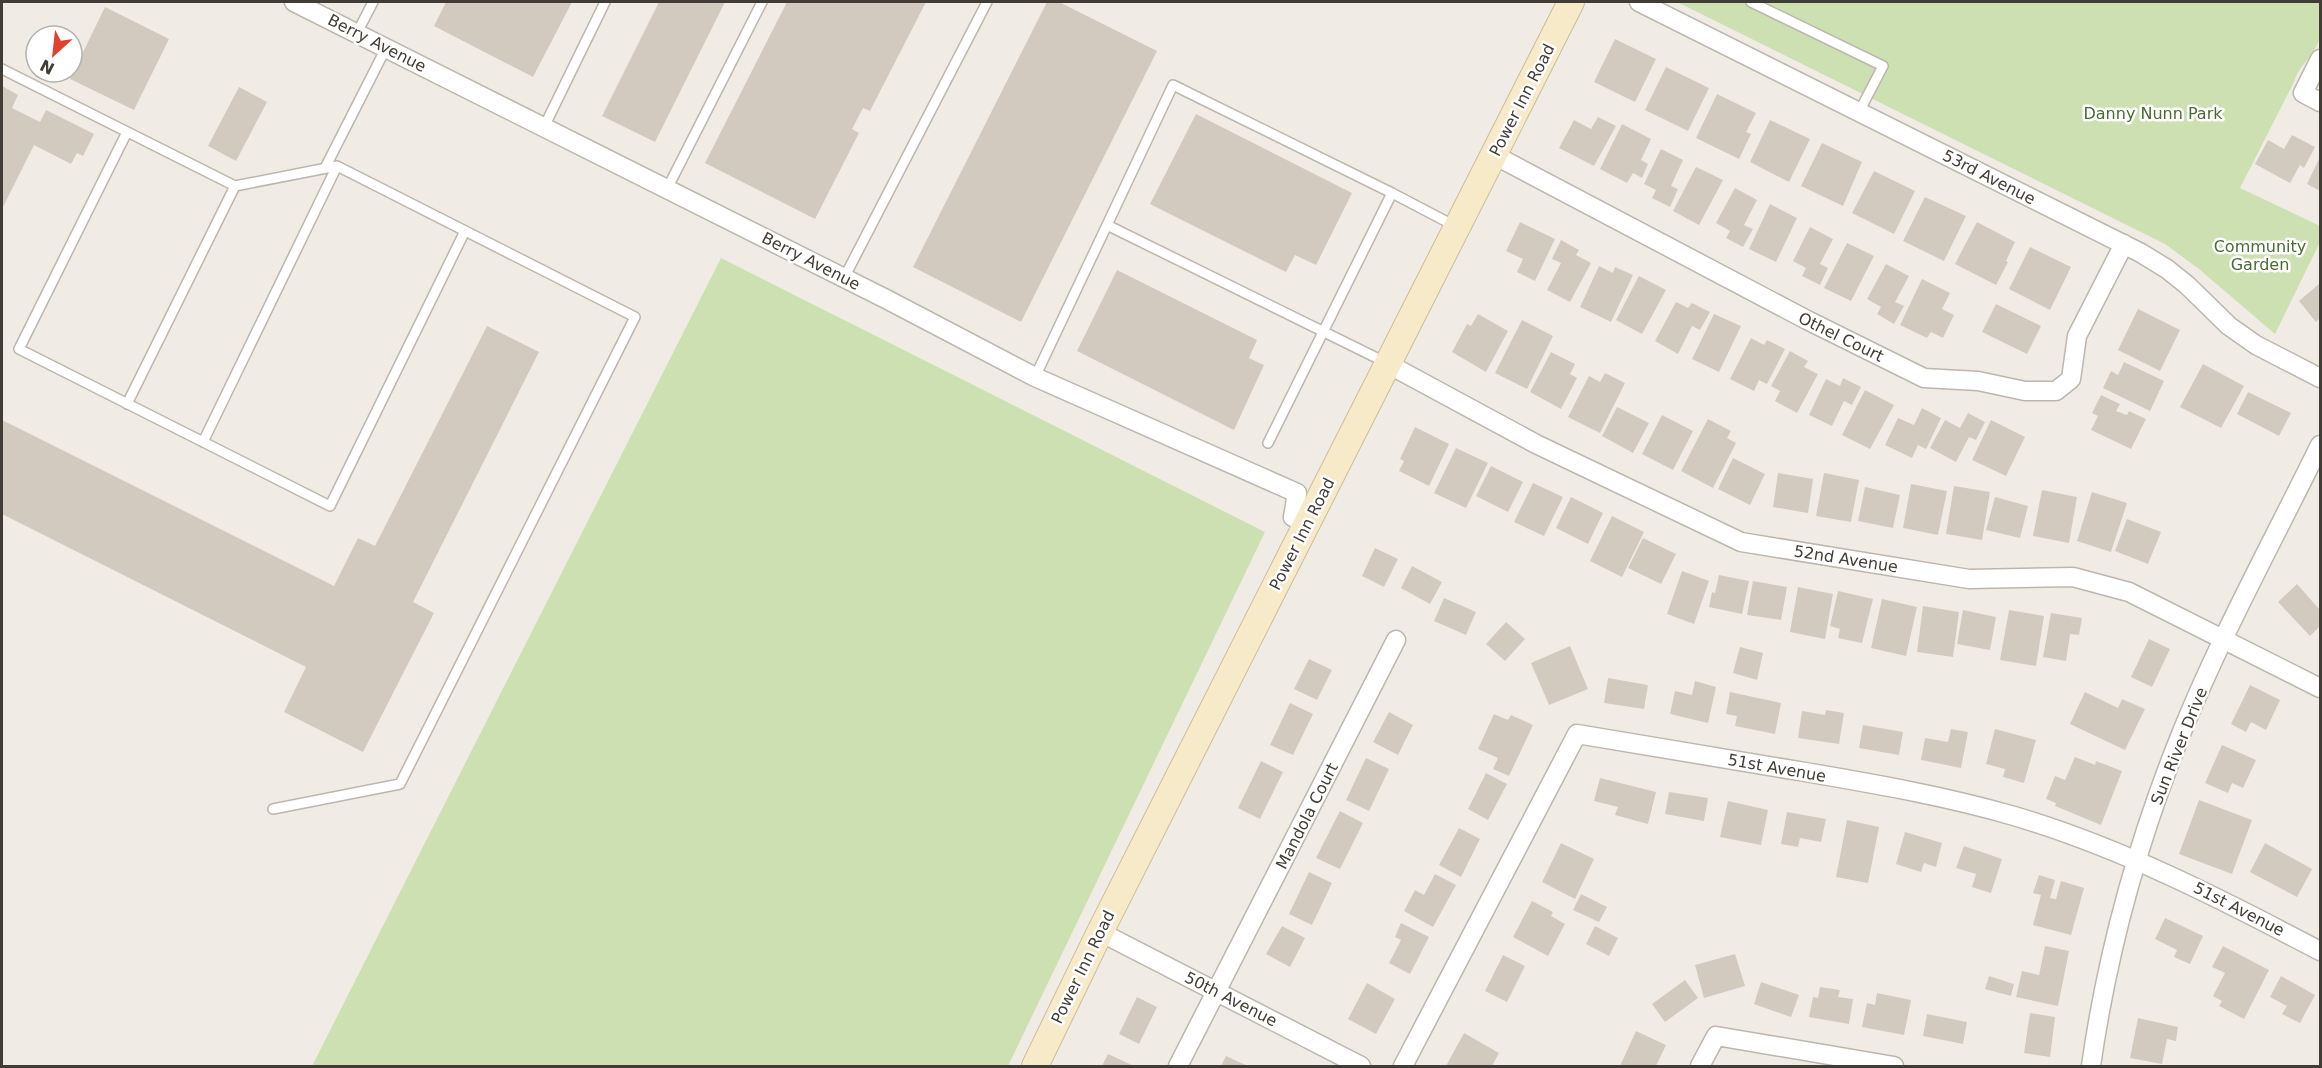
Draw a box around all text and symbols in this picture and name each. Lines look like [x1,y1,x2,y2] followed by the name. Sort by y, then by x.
[325,10,429,76] street label: Berry Avenue
[24,24,84,84] north arrow
[1485,41,1559,159] street label: Power Inn Road
[37,55,58,78] text: N
[2083,104,2223,123] park label: Danny Nunn Park
[1940,146,2038,208] street label: 53rd Avenue
[759,228,863,294] street label: Berry Avenue
[2214,237,2306,274] park label: Community Garden
[1795,308,1887,366] street label: Othel Court
[1265,475,1339,593] street label: Power Inn Road
[1793,541,1899,577] street label: 52nd Avenue
[2147,685,2211,807] street label: Sun River Drive
[1726,750,1828,786] street label: 51st Avenue
[1272,760,1342,872] street label: Mandola Court
[2190,878,2288,940] street label: 51st Avenue
[1047,907,1119,1027] street label: Power Inn Road
[1182,968,1280,1030] street label: 50th Avenue

